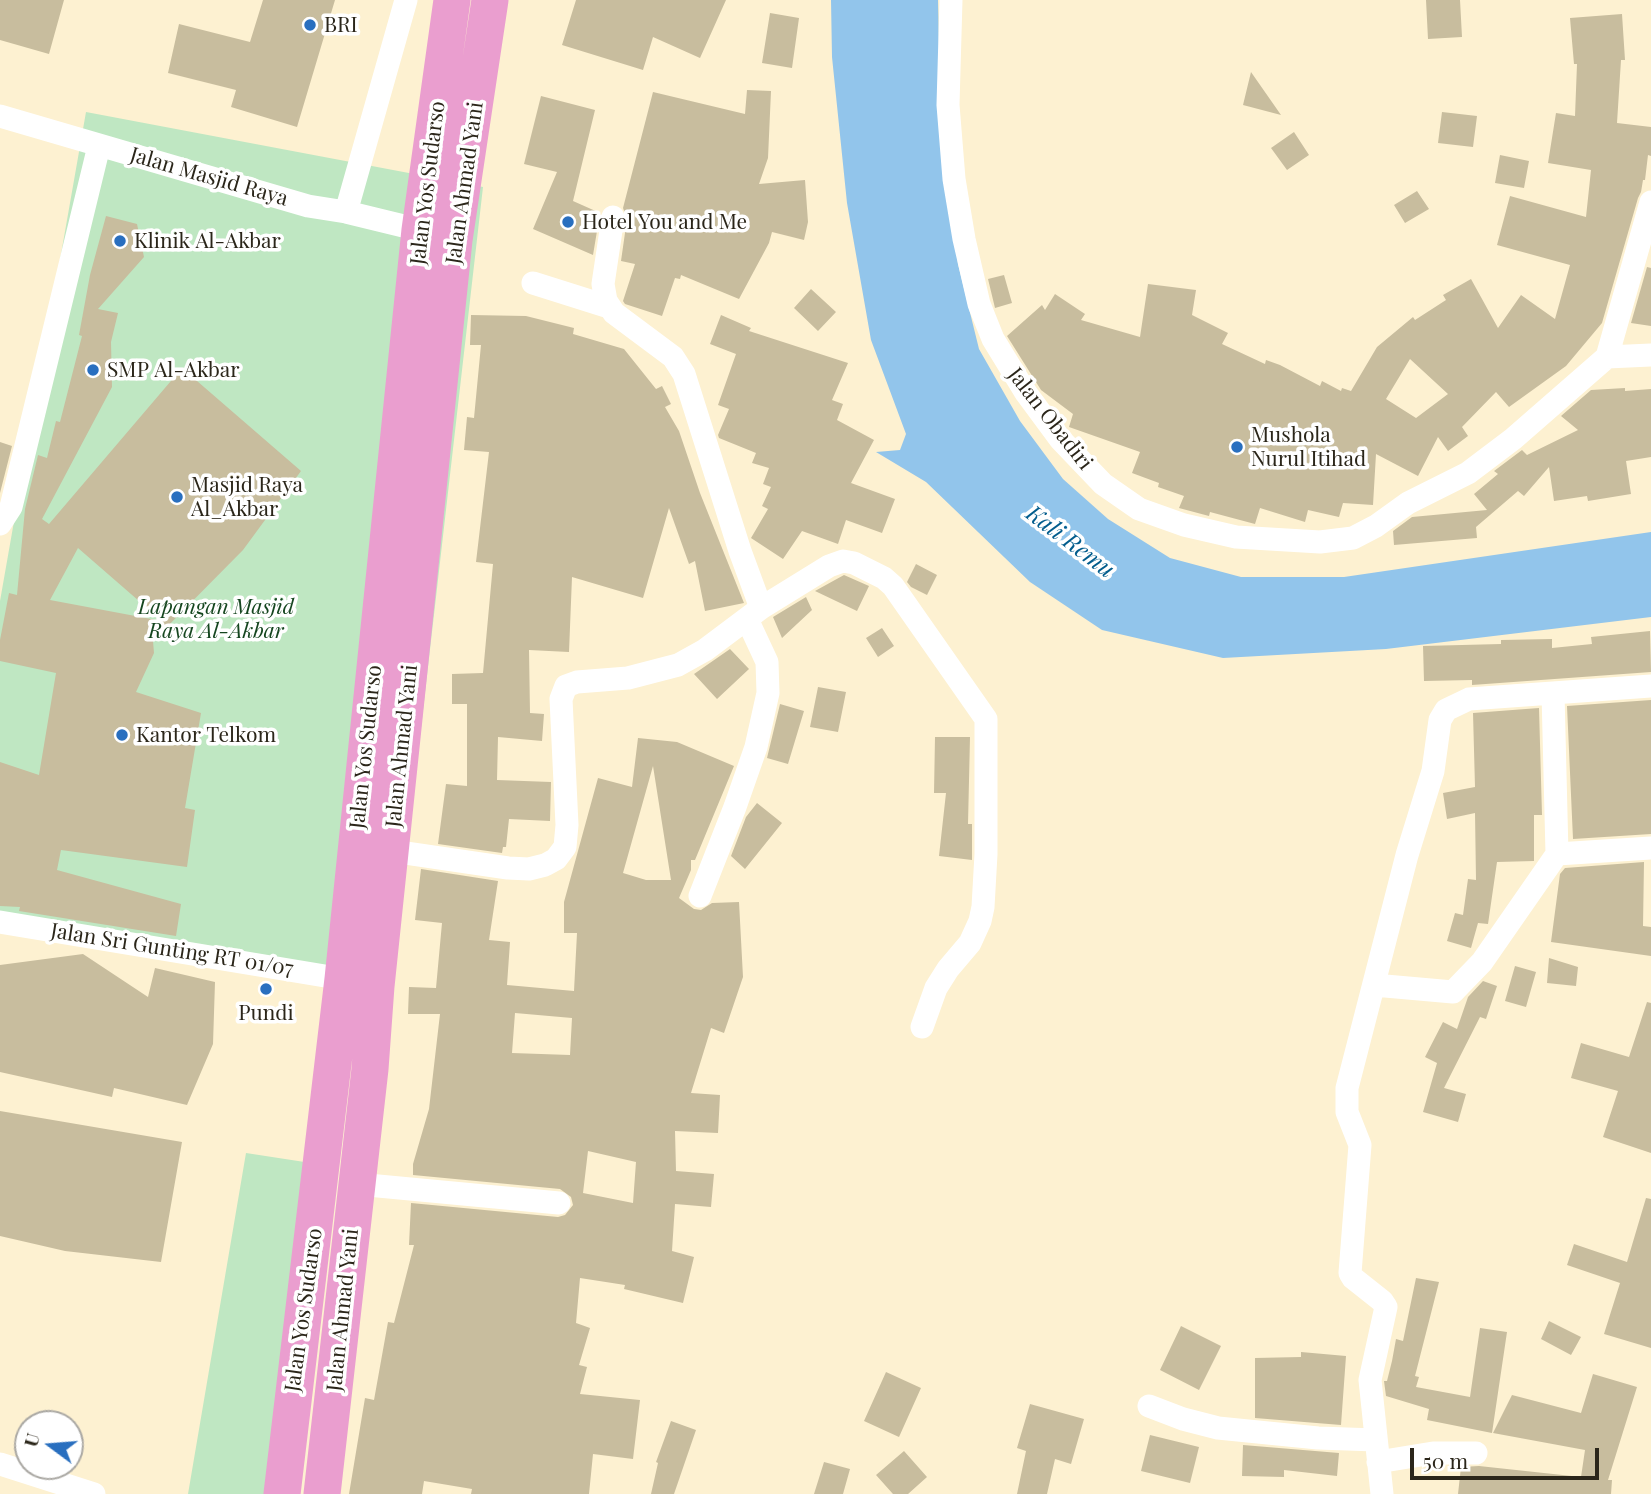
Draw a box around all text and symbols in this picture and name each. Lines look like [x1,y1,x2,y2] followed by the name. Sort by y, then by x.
[324,12,358,38] place label: BRI
[302,17,318,33] marker: BRI
[405,100,451,266] street label: Jalan Yos Sudarso
[441,100,489,266] street label: Jalan Ahmad Yani
[127,142,291,212] street label: Jalan Masjid Raya
[582,209,747,235] place label: Hotel You and Me
[560,214,576,230] marker: Hotel You and Me
[134,228,281,254] place label: Klinik Al-Akbar
[112,233,128,249] marker: Klinik Al-Akbar
[107,357,240,383] place label: SMP Al-Akbar
[85,362,101,378] marker: SMP Al-Akbar
[1002,363,1098,475] street label: Jalan Obadiri
[1251,422,1366,472] place label: Mushola Nurul Itihad
[1229,439,1245,455] marker: Mushola Nurul Itihad
[191,472,303,522] place label: Masjid Raya Al_Akbar
[169,489,185,505] marker: Masjid Raya Al_Akbar
[1021,500,1119,584] water label: Kali Remu
[138,594,294,644] park label: Lapangan Masjid Raya Al-Akbar
[381,663,423,829] street label: Jalan Ahmad Yani
[345,664,387,830] street label: Jalan Yos Sudarso
[136,722,276,748] place label: Kantor Telkom
[114,727,130,743] marker: Kantor Telkom
[49,918,295,982] street label: Jalan Sri Gunting RT 01/07
[258,981,274,997] marker: Pundi
[238,1000,294,1026] place label: Pundi
[280,1227,328,1393] street label: Jalan Yos Sudarso
[322,1227,364,1393] street label: Jalan Ahmad Yani
[14,1410,84,1480] north arrow
[16,1430,45,1450] text: U
[1413,1434,1602,1478] scale bar
[1423,1446,1468,1474] text: 50 m

